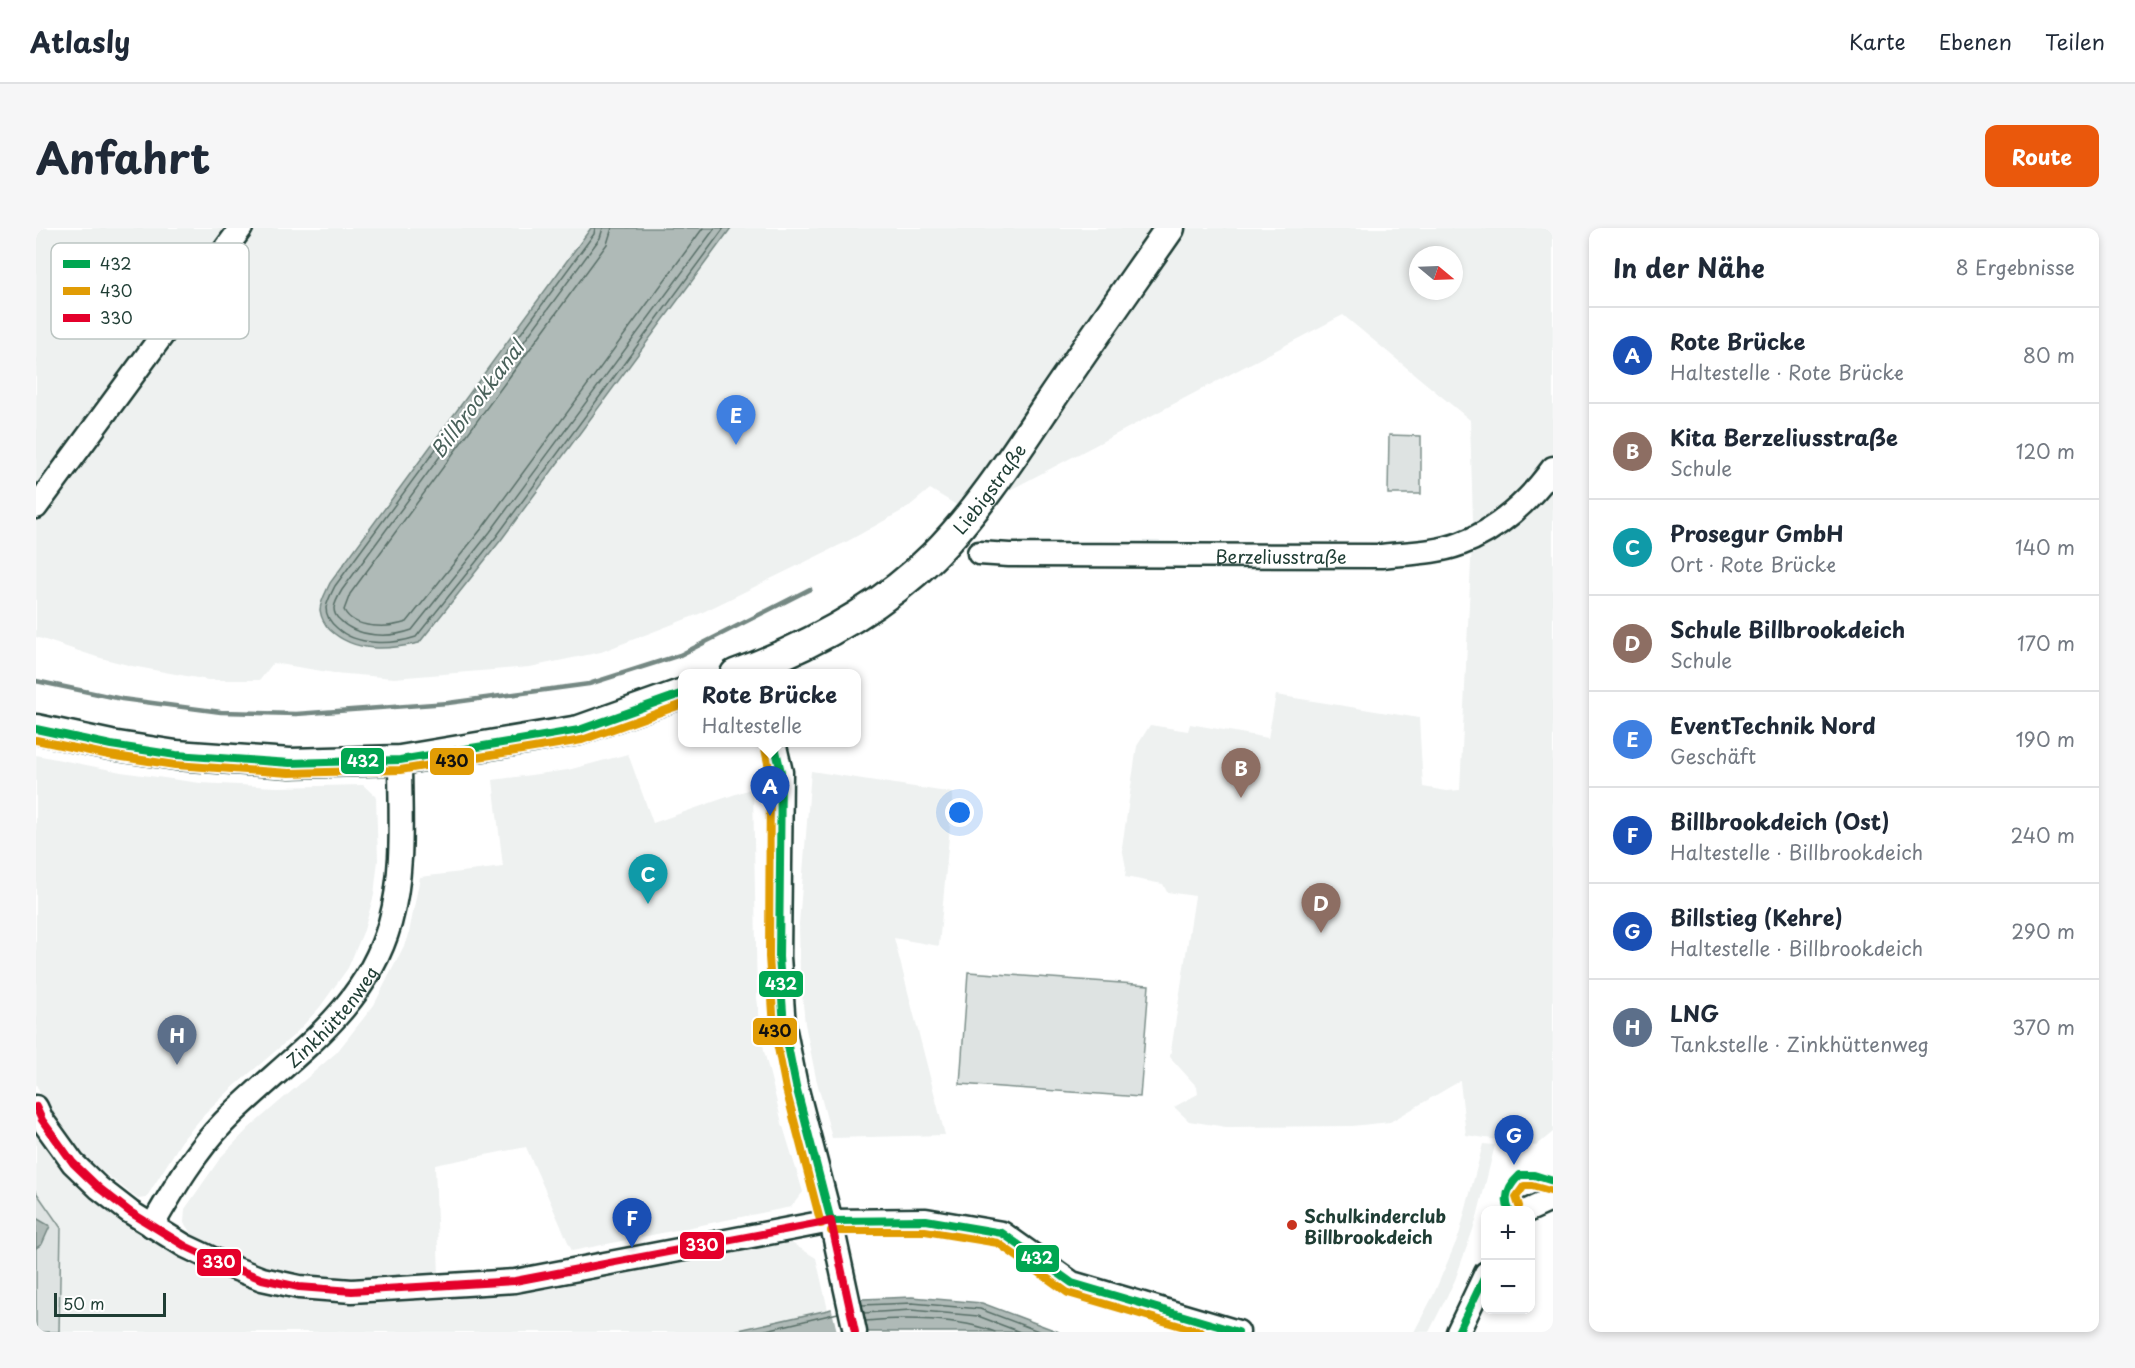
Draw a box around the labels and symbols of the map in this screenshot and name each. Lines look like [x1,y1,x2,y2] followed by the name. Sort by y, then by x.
[51,243,249,339] legend
[1409,246,1463,300] north arrow
[100,251,132,275] text: 432
[100,278,132,302] text: 430
[100,305,133,329] text: 330
[423,331,533,464] water label: Billbrookkanal
[716,396,756,445] pin: E
[946,438,1032,540] street label: Liebigstraße
[1215,542,1347,569] street label: Berzeliusstraße
[340,747,385,775] line badge: 432
[429,747,475,776] line badge: 430
[347,748,379,772] text: 432
[436,748,469,772] text: 430
[1222,748,1260,798] pin: B
[750,766,790,816] pin: A
[945,798,974,827] your location
[628,854,668,904] pin: C
[1302,884,1340,933] pin: D
[279,961,384,1073] street label: Zinkhüttenweg
[758,970,804,998] line badge: 432
[765,971,797,995] text: 432
[158,1016,196,1065] pin: H
[752,1017,798,1046] line badge: 430
[759,1018,792,1042] text: 430
[1494,1116,1534,1165] pin: G
[612,1198,652,1248] pin: F
[1304,1202,1446,1250] place label: Schulkinderclub Billbrookdeich
[1285,1218,1299,1232] marker: Schulkinderclub Billbrookdeich
[679,1231,725,1260] line badge: 330
[686,1232,719,1256] text: 330
[1015,1244,1060,1273] line badge: 432
[1021,1245,1053,1269] text: 432
[196,1248,242,1277] line badge: 330
[203,1249,236,1273] text: 330
[54,1290,166,1318] scale bar

